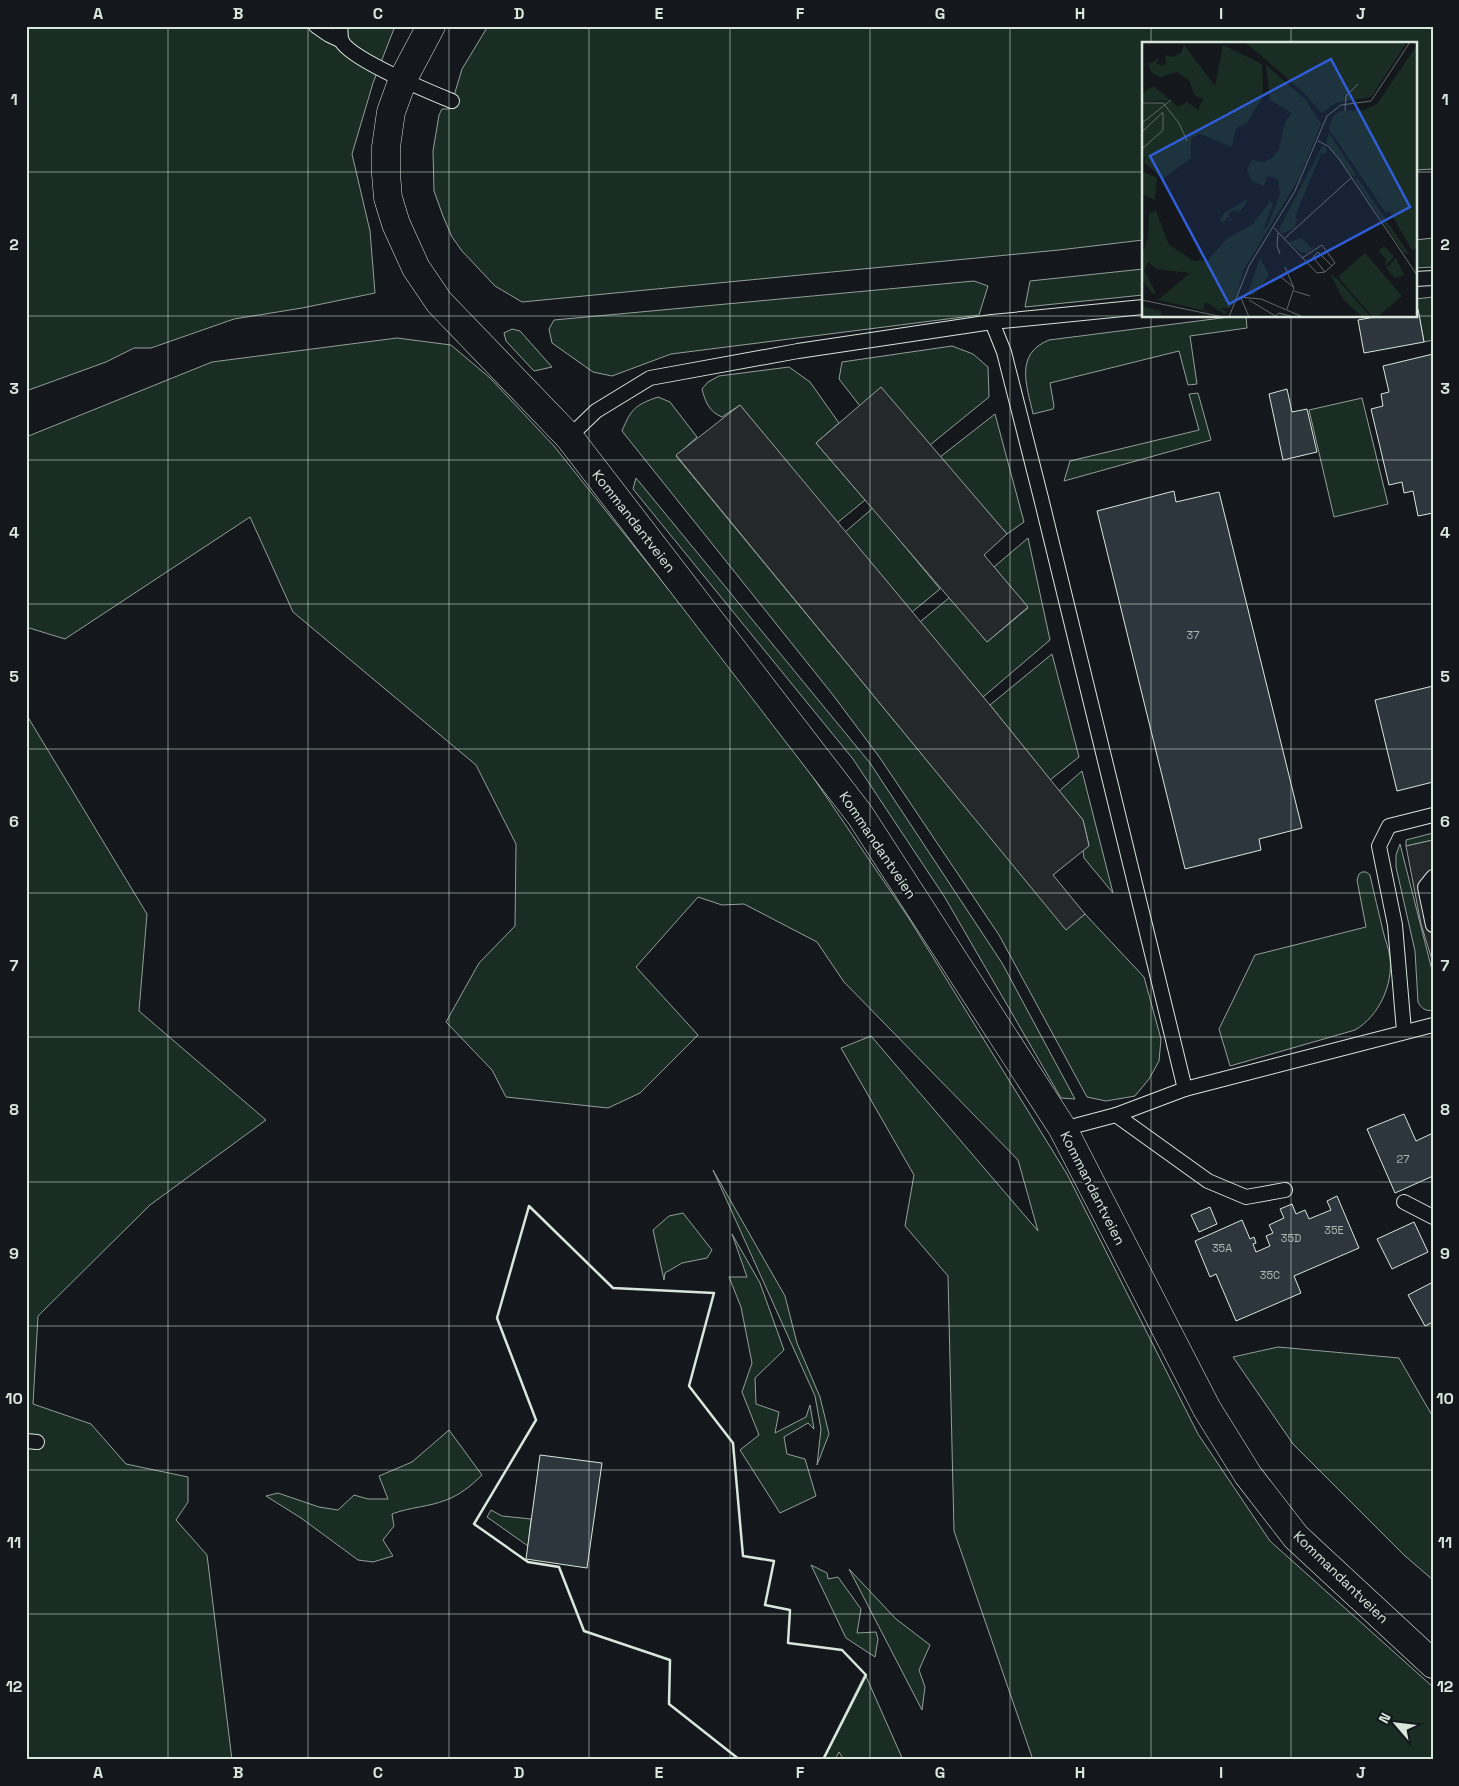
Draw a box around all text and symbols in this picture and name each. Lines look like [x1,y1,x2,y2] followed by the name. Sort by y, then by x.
[93,3,103,24] text: A
[233,3,243,24] text: B
[373,3,383,24] text: C
[514,3,524,24] text: D
[655,3,664,24] text: E
[796,3,805,24] text: F
[935,3,945,24] text: G
[1075,3,1085,24] text: H
[1219,3,1223,24] text: I
[1356,3,1366,24] text: J
[1142,42,1416,318] inset map
[10,89,18,110] text: 1
[1441,89,1449,110] text: 1
[9,234,19,255] text: 2
[1440,234,1450,255] text: 2
[9,378,19,399] text: 3
[1440,378,1450,399] text: 3
[588,466,680,576] street label: Kommandantveien
[9,522,19,543] text: 4
[1440,522,1450,543] text: 4
[1187,628,1199,642] house number: 37
[9,666,19,687] text: 5
[1440,666,1450,687] text: 5
[835,788,921,902] street label: Kommandantveien
[9,811,19,832] text: 6
[1440,811,1450,832] text: 6
[10,955,19,976] text: 7
[1441,955,1450,976] text: 7
[9,1099,19,1120] text: 8
[1440,1099,1450,1120] text: 8
[1057,1128,1129,1248] street label: Kommandantveien
[1397,1152,1409,1166] house number: 27
[1324,1223,1344,1237] house number: 35E
[1281,1231,1301,1245] house number: 35D
[1212,1241,1232,1255] house number: 35A
[9,1243,19,1264] text: 9
[1440,1243,1450,1264] text: 9
[1260,1268,1280,1282] house number: 35C
[5,1388,23,1409] text: 10
[1436,1388,1454,1409] text: 10
[1290,1527,1392,1627] street label: Kommandantveien
[7,1532,21,1553] text: 11
[1438,1532,1452,1553] text: 11
[6,1676,22,1697] text: 12
[1437,1676,1453,1697] text: 12
[1372,1698,1422,1748] north arrow
[1374,1710,1395,1726] text: N
[93,1762,103,1783] text: A
[233,1762,243,1783] text: B
[373,1762,383,1783] text: C
[514,1762,524,1783] text: D
[655,1762,664,1783] text: E
[796,1762,805,1783] text: F
[935,1762,945,1783] text: G
[1075,1762,1085,1783] text: H
[1219,1762,1223,1783] text: I
[1356,1762,1366,1783] text: J

